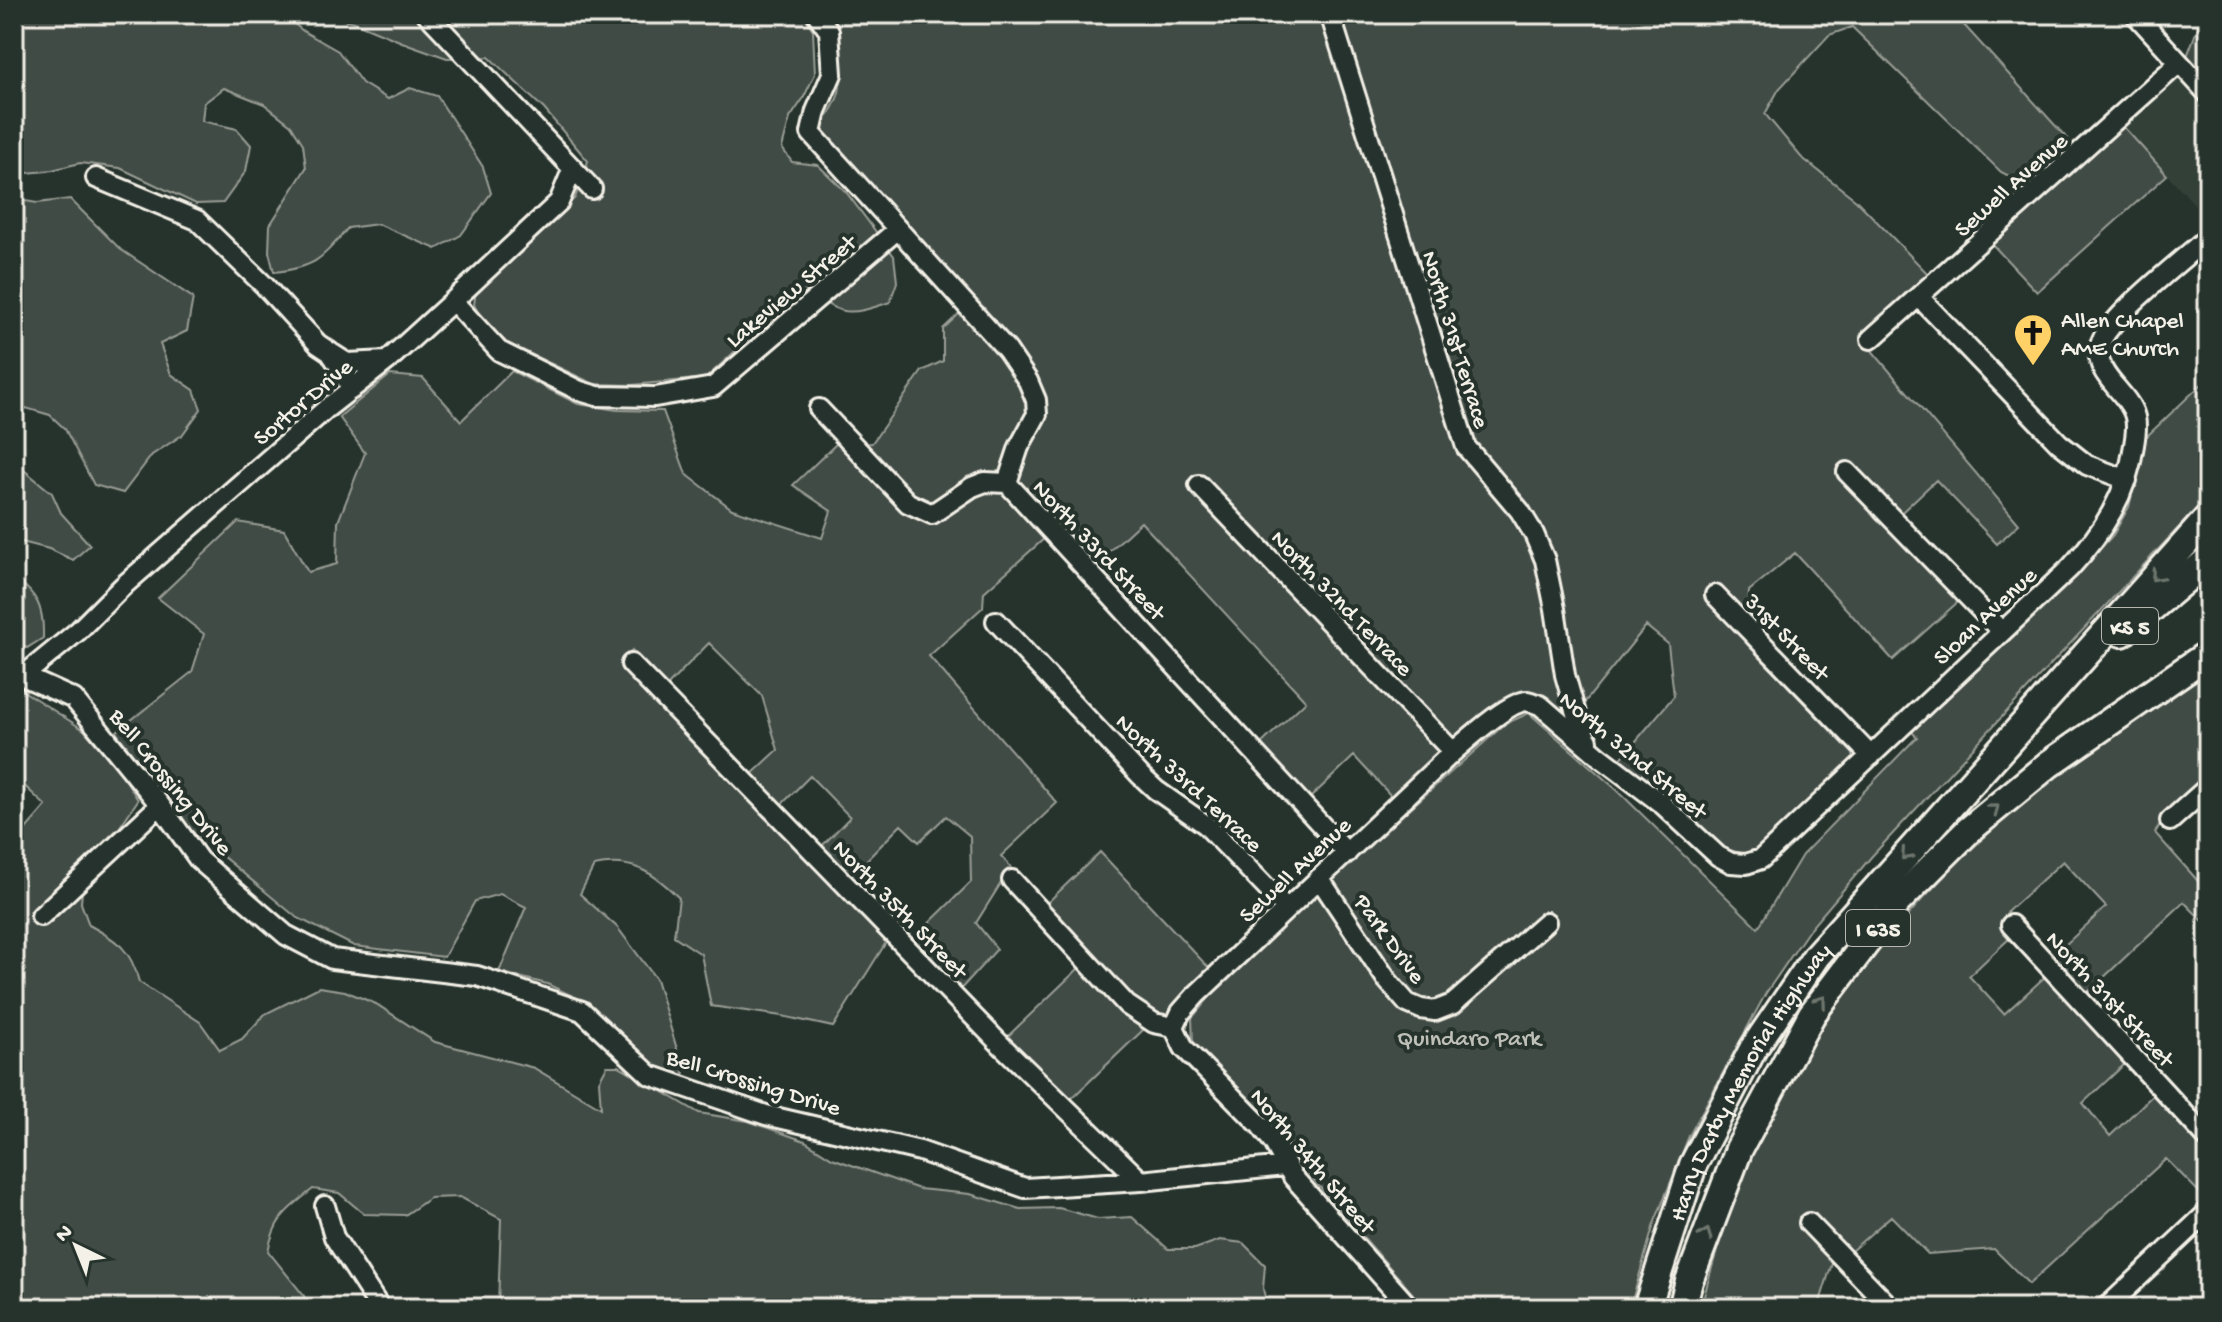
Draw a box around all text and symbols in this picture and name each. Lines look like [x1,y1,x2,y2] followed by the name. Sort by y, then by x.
[1950,128,2076,245] street label: Sewell Avenue
[721,228,865,356] street label: Lakeview Street
[1413,248,1495,433] street label: North 31st Terrace
[2061,308,2184,365] place label: Allen Chapel AME Church
[2012,312,2054,367] church icon: Allen Chapel AME Church
[249,353,360,454] street label: Sortor Drive
[1025,475,1172,629] street label: North 33rd Street
[1263,525,1418,684] street label: North 32nd Terrace
[1928,562,2045,673] street label: Sloan Avenue
[2151,566,2165,581] one-way arrow
[1736,588,1836,690] street label: 31st Street
[2102,608,2158,644] road number: KS 5
[1552,686,1713,828] street label: North 32nd Street
[100,703,238,863] street label: Bell Crossing Drive
[1108,709,1268,861] street label: North 33rd Terrace
[1985,804,1999,819] one-way arrow
[1234,812,1359,931] street label: Sewell Avenue
[825,835,974,988] street label: North 35th Street
[1902,845,1916,860] one-way arrow
[1345,889,1431,991] street label: Park Drive
[1846,910,1910,946] road number: I 635
[2038,926,2180,1076] street label: North 31st Street
[1665,938,1839,1225] street label: Harry Darby Memorial Highway
[1811,996,1825,1010] one-way arrow
[1397,1026,1543,1055] park label: Quindaro Park
[661,1044,844,1125] street label: Bell Crossing Drive
[1242,1084,1382,1243] street label: North 34th Street
[36,1206,116,1286] north arrow
[51,1220,79,1249] text: N
[1696,1228,1713,1242] one-way arrow

